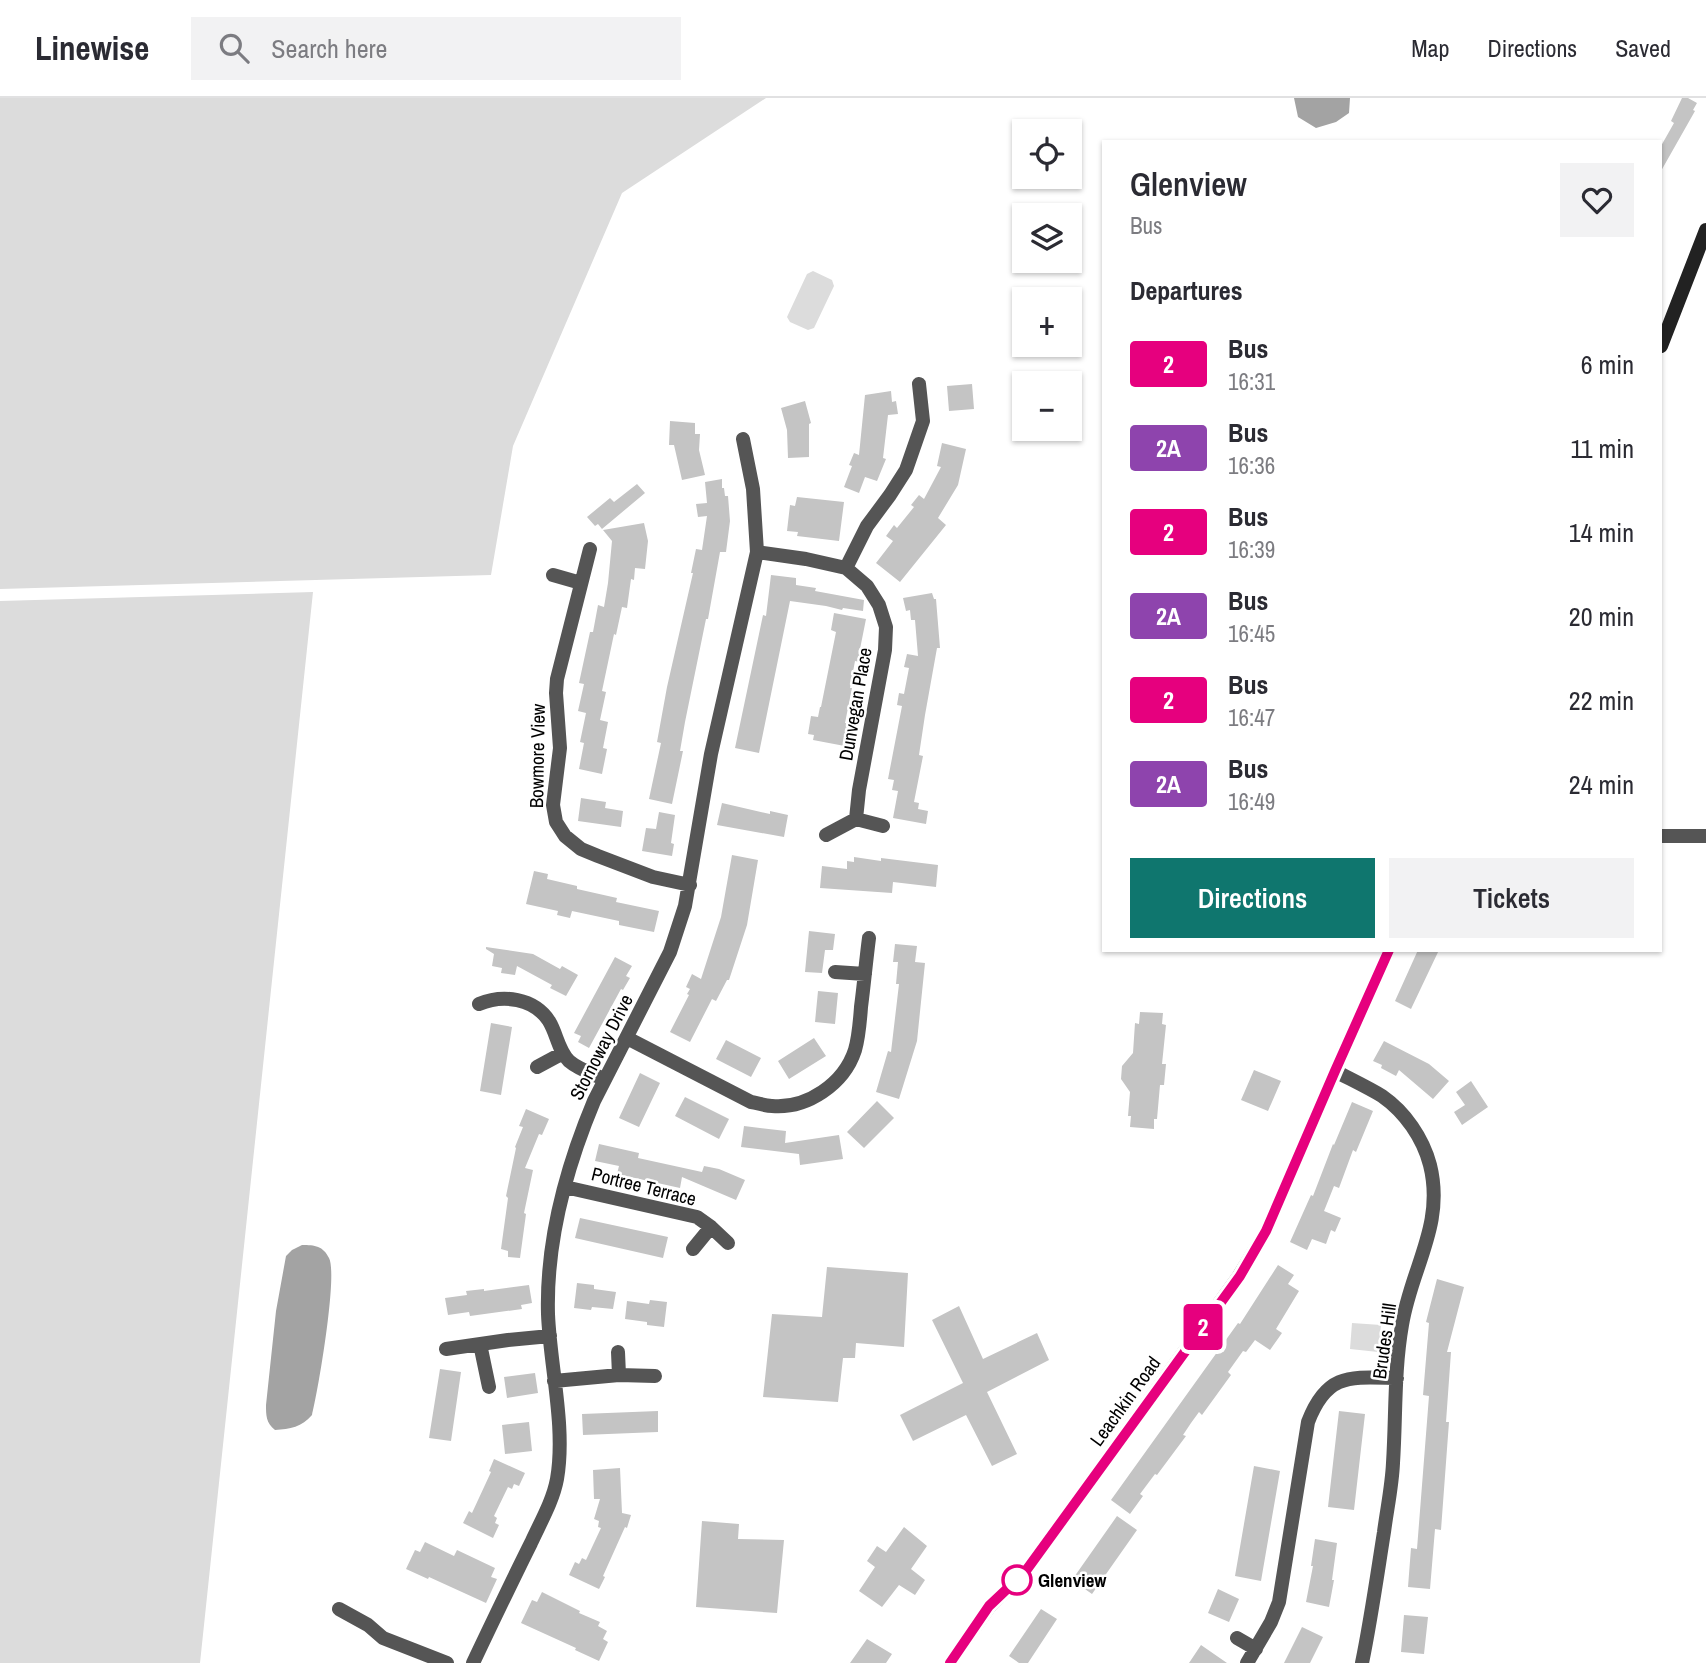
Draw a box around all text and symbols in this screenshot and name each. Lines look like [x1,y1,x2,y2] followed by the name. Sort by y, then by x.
[191,17,681,80] search box
[35,26,149,70] text: Linewise
[215,29,253,67] icon: search
[271,31,387,66] text: Search here
[1411,32,1449,64] text: Map
[1487,32,1577,64] text: Directions
[1615,32,1671,64] text: Saved
[1012,119,1082,441] map controls
[1012,119,1082,189] button: locate
[1130,162,1247,206] text: Glenview
[1560,163,1634,237] button: heart
[1012,203,1082,273] button: layers
[1130,210,1163,241] text: Bus
[1130,273,1243,308] text: Departures
[1012,287,1082,357] button: +
[1228,331,1268,366] text: Bus
[1581,347,1634,382] text: 6 min
[1163,348,1174,380] text: 2
[1228,366,1275,397] text: 16:31
[1012,371,1082,441] button: −
[1228,415,1268,450] text: Bus
[1570,431,1634,466] text: 11 min
[1156,432,1181,464] text: 2A
[1228,450,1275,481] text: 16:36
[1228,499,1268,534] text: Bus
[1569,515,1634,550] text: 14 min
[1163,516,1174,548] text: 2
[1228,534,1275,565] text: 16:39
[1228,583,1268,618] text: Bus
[1569,599,1634,634] text: 20 min
[1156,600,1181,632] text: 2A
[1228,618,1275,649] text: 16:45
[832,645,878,763] street label: Dunvegan Place
[1228,667,1268,702] text: Bus
[1569,683,1634,718] text: 22 min
[1163,684,1174,716] text: 2
[1228,702,1275,733] text: 16:47
[523,703,551,808] street label: Bowmore View
[1228,751,1268,786] text: Bus
[1569,767,1634,802] text: 24 min
[1156,768,1181,800] text: 2A
[1228,786,1275,817] text: 16:49
[1130,858,1375,938] button: Directions
[1389,858,1634,938] button: Tickets
[563,990,639,1104] street label: Stornoway Drive
[589,1160,699,1212] street label: Portree Terrace
[1366,1301,1402,1381] street label: Brudes Hill
[1180,1304,1226,1350] line badge: 2
[1198,1311,1208,1343] text: 2
[1084,1351,1166,1451] street label: Leachkin Road
[1002,1565,1032,1595] marker: Glenview
[1038,1567,1107,1593] place label: Glenview

